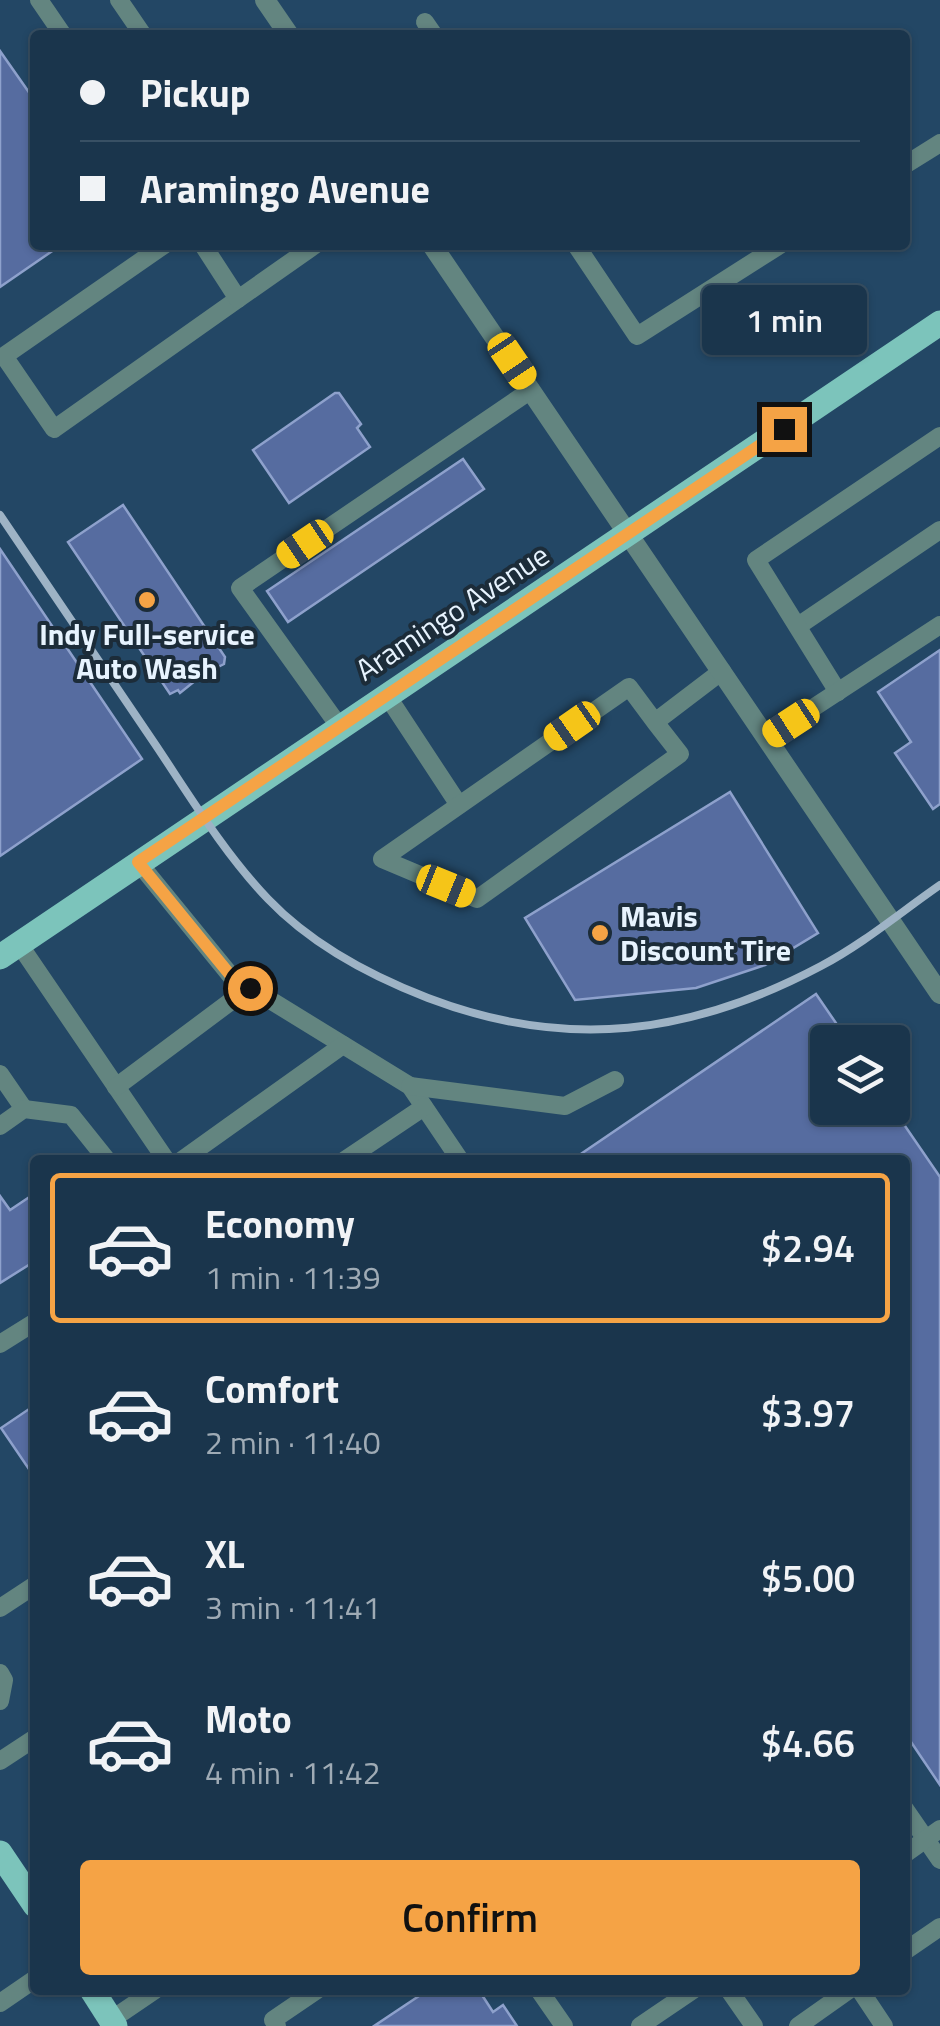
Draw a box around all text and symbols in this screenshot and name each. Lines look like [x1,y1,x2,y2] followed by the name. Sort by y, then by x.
[140,64,250,122] text: Pickup
[140,160,430,218] text: Aramingo Avenue
[702,284,866,354] callout: 1 min
[746,296,823,344] text: 1 min
[483,328,541,394] car
[762,407,807,452] route end
[272,515,338,573] car
[346,532,558,692] street label: Aramingo Avenue
[136,589,158,611] marker: Indy Full-service Auto Wash
[39,611,255,691] place label: Indy Full-service Auto Wash
[758,694,824,752] car
[539,697,605,755] car
[413,861,479,911] car
[620,893,791,973] place label: Mavis Discount Tire
[589,922,611,944] marker: Mavis Discount Tire
[228,966,273,1011] route start
[810,1025,910,1125] map controls
[810,1025,910,1125] button: layers
[205,1195,355,1253] text: Economy
[85,1203,175,1293] icon: car
[761,1219,855,1277] text: $2.94
[205,1253,381,1301] text: 1 min · 11:39
[205,1360,339,1418] text: Comfort
[85,1368,175,1458] icon: car
[761,1384,855,1442] text: $3.97
[205,1418,381,1466] text: 2 min · 11:40
[205,1525,245,1583] text: XL
[85,1533,175,1623] icon: car
[761,1549,855,1607] text: $5.00
[205,1583,381,1631] text: 3 min · 11:41
[205,1690,292,1748] text: Moto
[85,1698,175,1788] icon: car
[761,1714,855,1772] text: $4.66
[205,1748,381,1796] text: 4 min · 11:42
[80,1860,860,1975] button: Confirm

